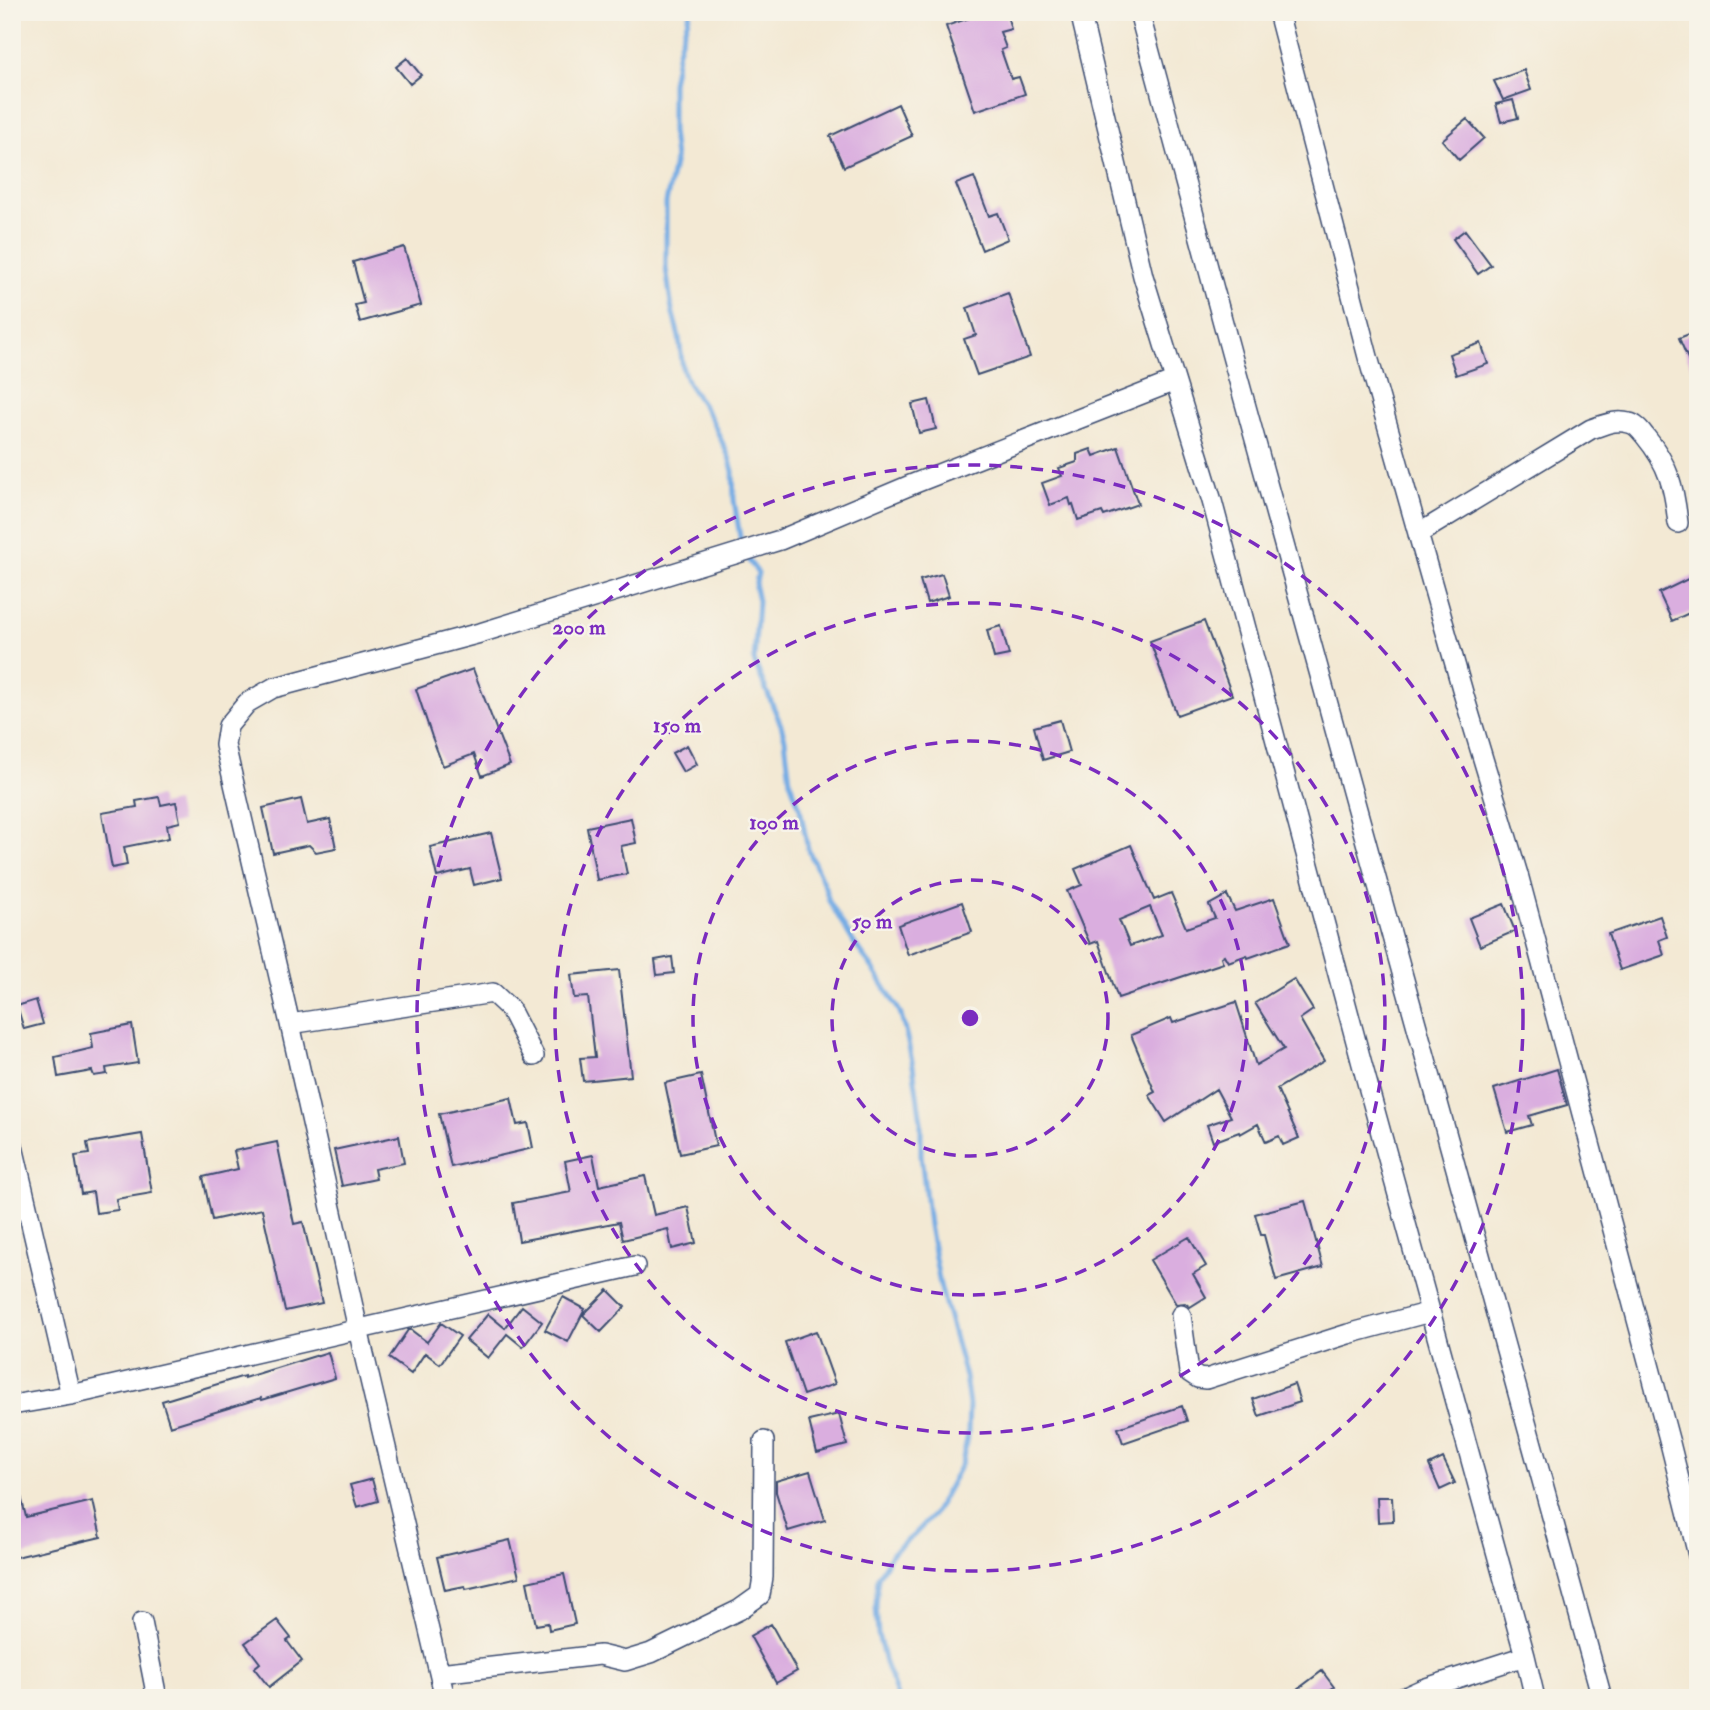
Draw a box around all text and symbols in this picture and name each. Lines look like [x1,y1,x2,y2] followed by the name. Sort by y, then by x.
[553,614,606,641] text: 200 m
[653,712,702,739] text: 150 m
[749,809,800,836] text: 100 m
[852,908,893,935] text: 50 m
[958,1006,982,1030] centre of rings

